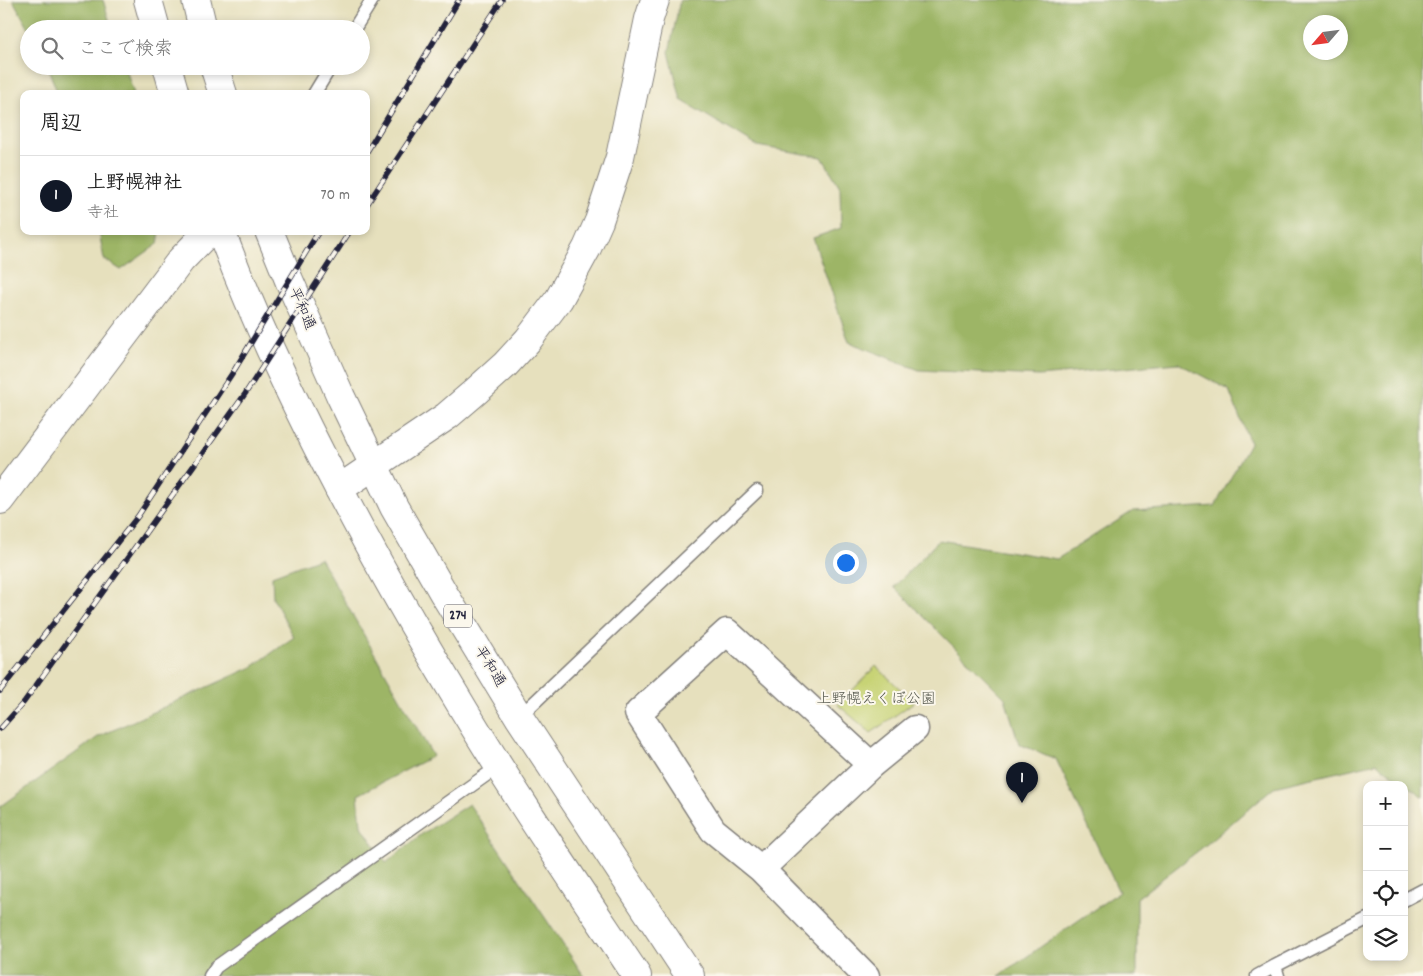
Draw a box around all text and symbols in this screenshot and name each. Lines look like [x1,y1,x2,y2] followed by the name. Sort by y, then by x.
[1303,15,1348,60] north arrow
[20,20,370,75] search box
[38,34,66,62] icon: search
[78,37,173,64] text: ここで検索
[40,110,82,140] text: 周辺
[87,171,182,198] text: 上野幌神社
[54,184,58,207] text: 1
[320,184,350,207] text: 70 m
[87,202,119,225] text: 寺社
[282,284,320,334] street label: 平和通
[833,550,859,576] your location
[444,604,472,628] road number: 274
[468,642,510,692] street label: 平和通
[816,689,936,711] park label: 上野幌えくぼ公園
[1006,762,1038,803] pin: 1
[1363,781,1408,961] map controls
[1363,781,1408,826] button: +
[1363,826,1408,871] button: −
[1363,871,1408,916] button: locate
[1363,916,1408,961] button: layers

